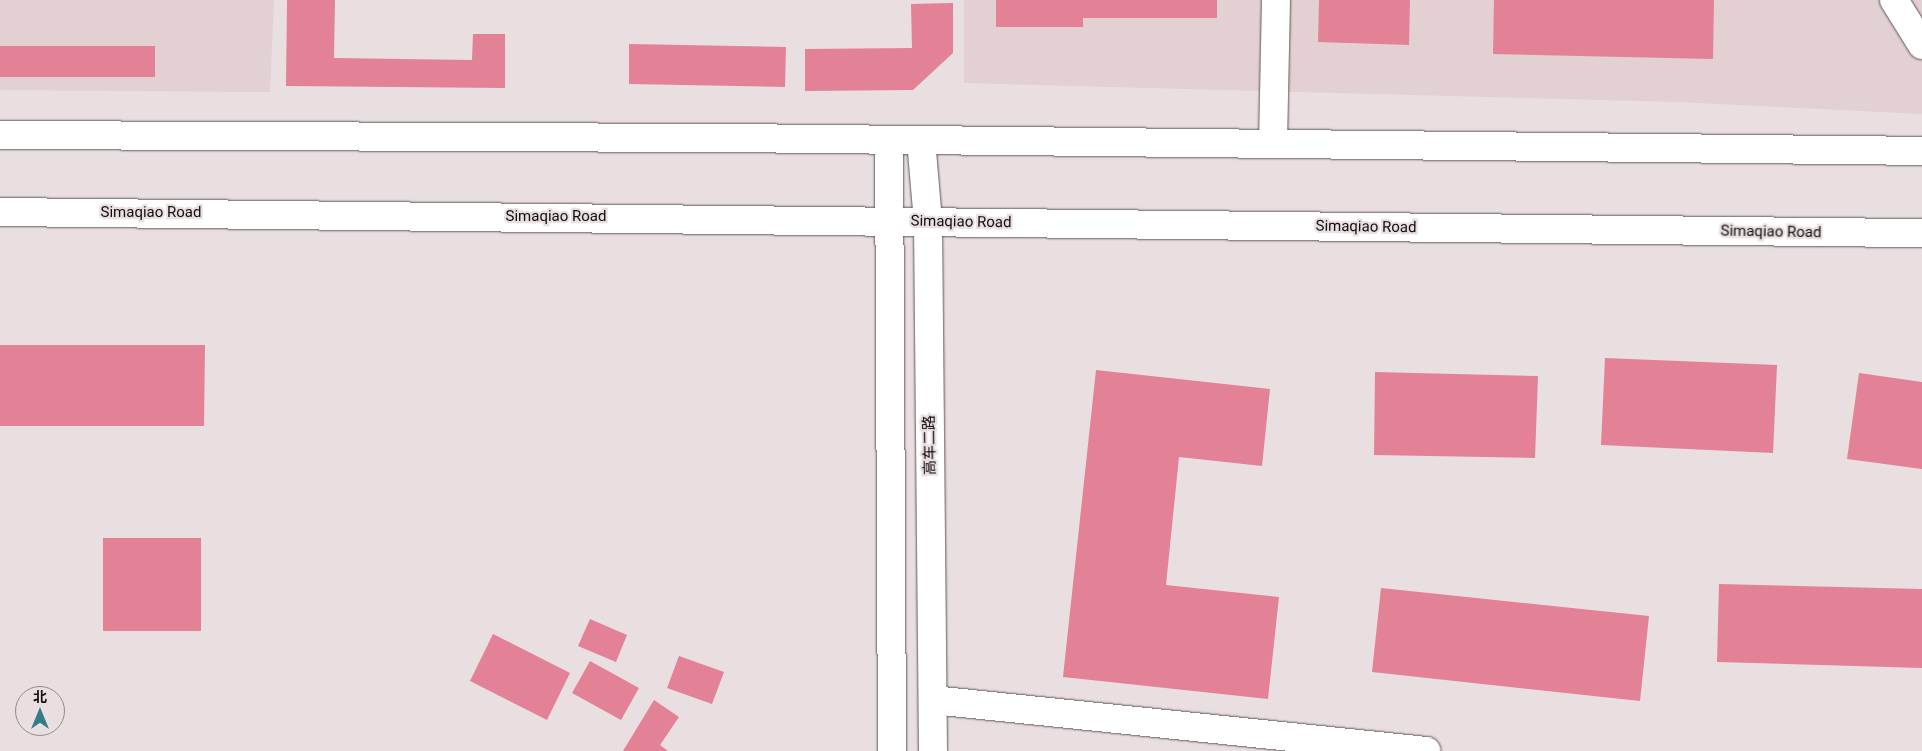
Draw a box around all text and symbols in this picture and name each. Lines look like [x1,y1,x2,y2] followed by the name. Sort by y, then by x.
[101,204,201,222] street label: Simaqiao Road
[506,208,606,226] street label: Simaqiao Road
[910,212,1012,232] street label: Simaqiao Road
[1315,217,1417,237] street label: Simaqiao Road
[1720,222,1822,242] street label: Simaqiao Road
[920,415,940,475] street label: 高车二路
[15,686,65,736] north arrow
[33,689,47,705] text: 北

